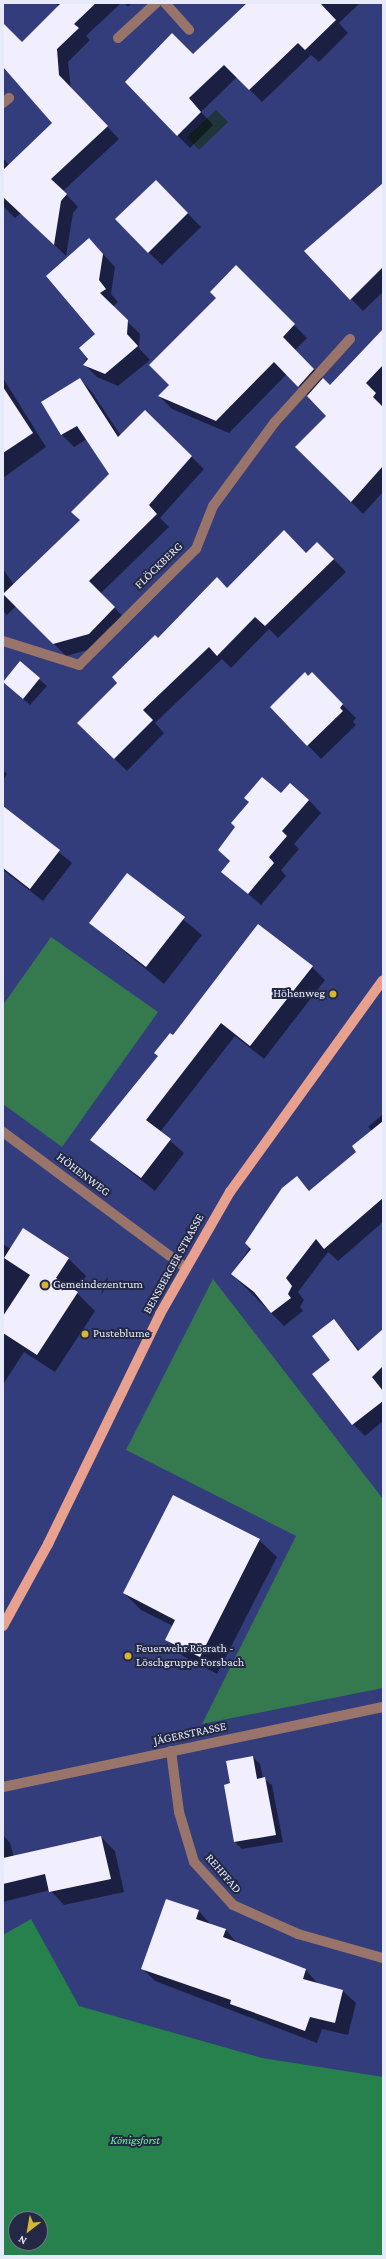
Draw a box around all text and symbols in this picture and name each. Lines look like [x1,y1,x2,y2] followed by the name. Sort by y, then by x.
[132,540,186,592] street label: FLÖCKBERG
[273,987,325,1001] place label: Höhenweg
[328,989,338,999] marker: Höhenweg
[53,1150,113,1200] street label: HÖHENWEG
[141,1211,207,1317] street label: BENSBERGER STRASSE
[53,1278,143,1292] place label: Gemeindezentrum
[40,1280,50,1290] marker: Gemeindezentrum
[93,1327,150,1341] place label: Pusteblume
[80,1329,90,1339] marker: Pusteblume
[136,1642,244,1670] place label: Feuerwehr Rösrath - Löschgruppe Forsbach
[123,1651,133,1661] marker: Feuerwehr Rösrath - Löschgruppe Forsbach
[152,1719,228,1749] street label: JÄGERSTRASSE
[202,1851,244,1897] street label: REHPFAD
[110,2134,160,2148] park label: Königsforst
[8,2211,48,2251] north arrow
[16,2233,29,2248] text: N

